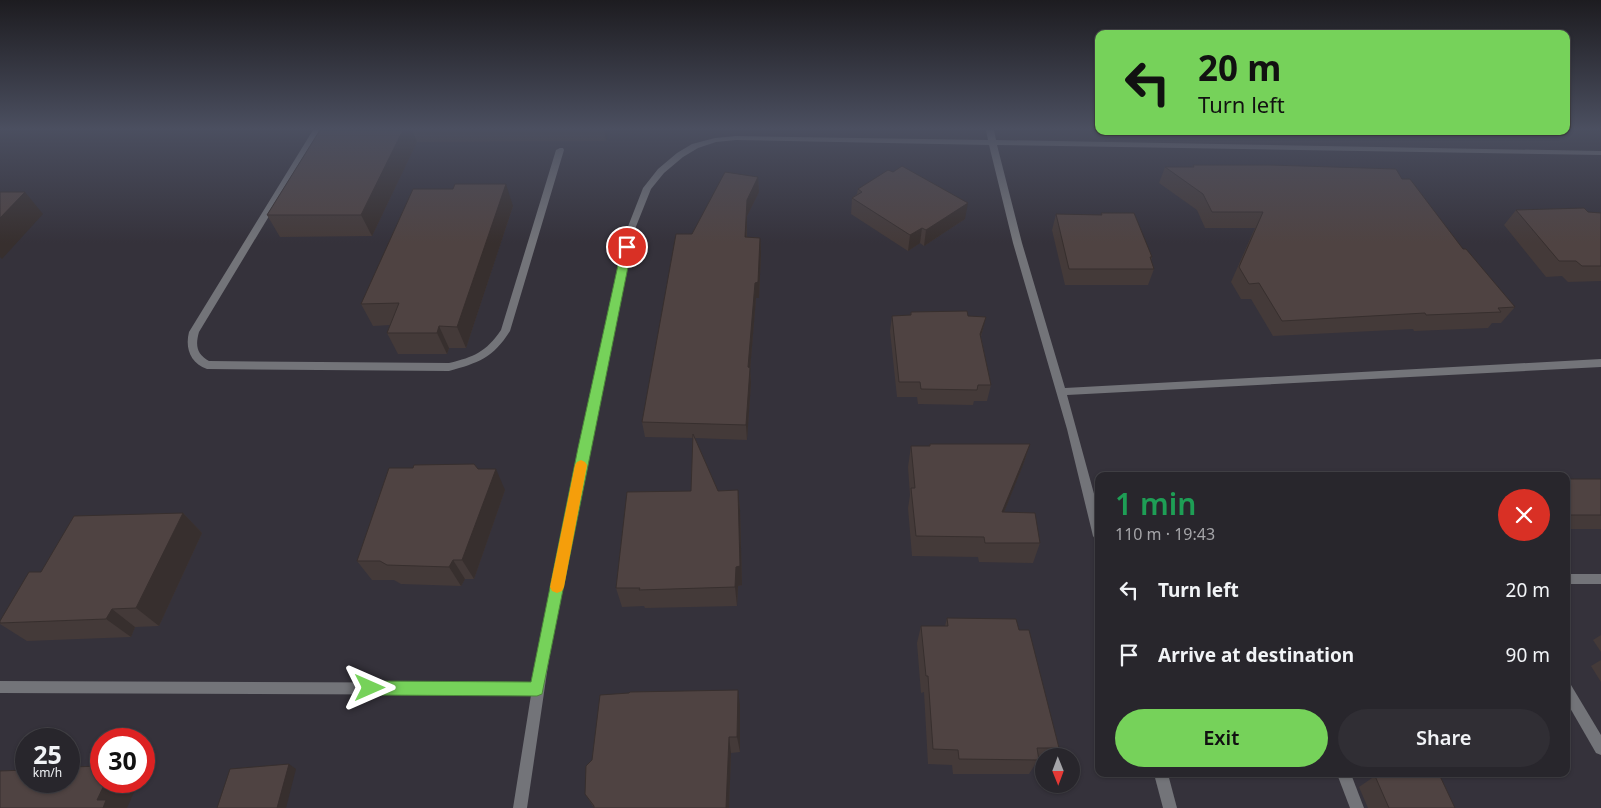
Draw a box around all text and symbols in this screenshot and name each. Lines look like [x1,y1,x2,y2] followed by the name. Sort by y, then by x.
[1198,44,1281,91] text: 20 m
[1115,50,1180,115] icon: left
[1198,89,1285,119] text: Turn left
[606,226,648,268] pin
[613,233,641,261] icon: arrive
[1115,483,1196,524] text: 1 min
[1498,489,1550,541] button: close
[1115,523,1215,545] text: 110 m · 19:43
[1115,576,1143,604] icon: left
[1158,577,1239,603] text: Turn left
[1506,577,1550,603] text: 20 m
[1115,641,1143,669] icon: arrive
[1158,642,1354,668] text: Arrive at destination
[1506,642,1550,668] text: 90 m
[343,661,395,713] position arrow
[1115,709,1328,767] button: Exit
[1338,709,1550,767] button: Share
[90,728,155,793] speed limit sign: 30
[33,737,62,771] text: 25
[1035,748,1080,792] north arrow
[1035,748,1080,793] map controls
[33,764,62,781] text: km/h

